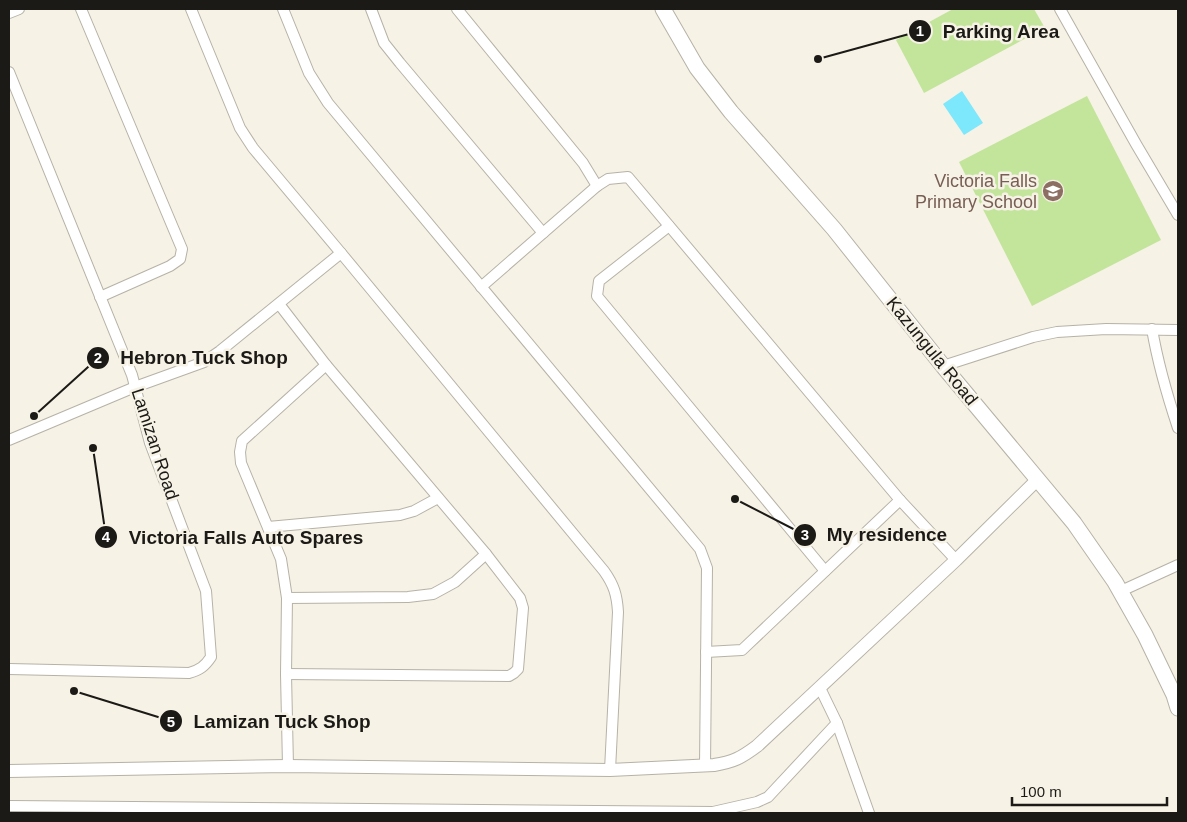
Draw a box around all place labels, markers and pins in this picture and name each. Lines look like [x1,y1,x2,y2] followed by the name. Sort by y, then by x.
[908,14,1070,48] callout: Parking Area
[915,171,1037,212] place label: Victoria Falls Primary School
[1041,179,1065,203] school or university icon: Victoria Falls Primary School
[85,341,298,375] callout: Hebron Tuck Shop
[792,518,958,552] callout: My residence
[93,520,373,554] callout: Victoria Falls Auto Spares
[158,704,380,738] callout: Lamizan Tuck Shop

